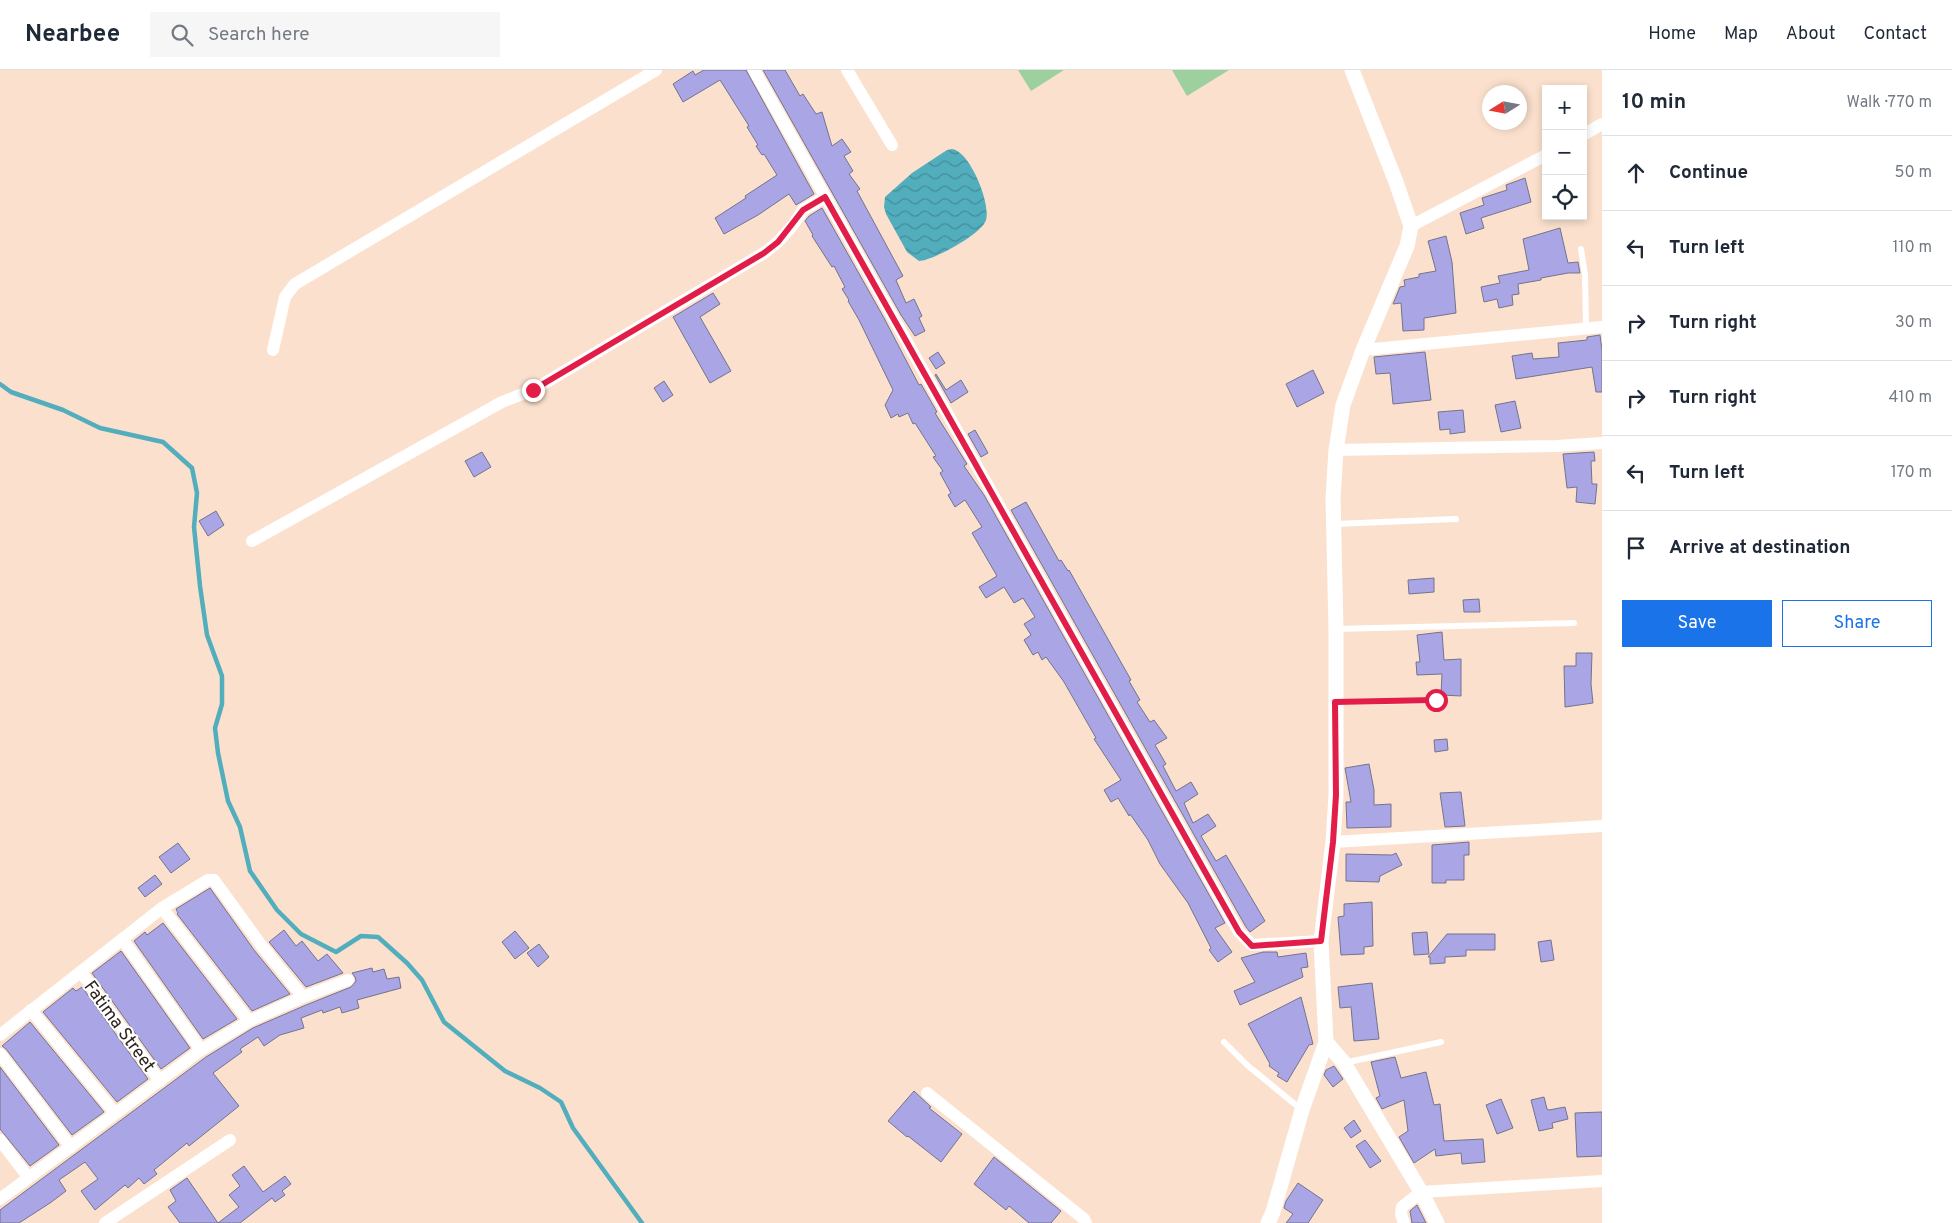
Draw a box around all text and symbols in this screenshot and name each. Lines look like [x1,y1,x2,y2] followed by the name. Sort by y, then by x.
[150,12,500,57] search box
[25,20,120,50] text: Nearbee
[168,21,196,49] icon: search
[208,23,310,47] text: Search here
[1648,23,1696,46] text: Home
[1724,23,1758,46] text: Map
[1786,23,1835,46] text: About
[1863,23,1927,46] text: Contact
[1482,85,1527,130] north arrow
[1542,85,1587,220] map controls
[1542,85,1587,130] button: +
[1622,89,1686,116] text: 10 min
[1847,93,1932,113] text: Walk · 770 m
[1542,130,1587,175] button: −
[1622,159,1650,187] icon: ahead
[1669,161,1748,185] text: Continue
[1895,163,1932,183] text: 50 m
[1542,175,1587,220] button: locate
[1622,234,1650,262] icon: left
[1669,236,1745,260] text: Turn left
[1892,238,1932,258] text: 110 m
[1622,309,1650,337] icon: right
[1669,311,1757,335] text: Turn right
[1895,313,1932,333] text: 30 m
[522,379,545,402] route end
[1622,384,1650,412] icon: right
[1669,386,1757,410] text: Turn right
[1889,388,1932,408] text: 410 m
[1622,459,1650,487] icon: left
[1669,461,1745,485] text: Turn left
[1891,463,1932,483] text: 170 m
[1622,534,1650,562] icon: arrive
[1669,536,1850,560] text: Arrive at destination
[1622,600,1772,647] button: Save
[1782,600,1932,647] button: Share
[1425,689,1448,712] route start
[78,977,160,1077] street label: Fatima Street

